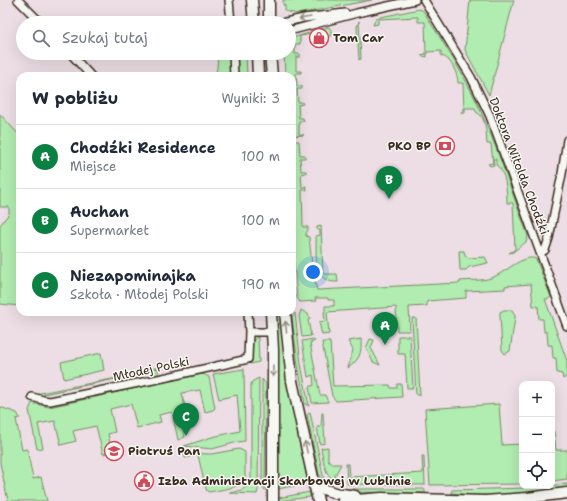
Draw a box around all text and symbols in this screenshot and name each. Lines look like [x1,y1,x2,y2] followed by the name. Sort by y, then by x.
[299,14,312,22] one-way arrow
[16,16,296,60] search box
[30,27,52,49] icon: search
[308,27,330,49] shop icon: Tom Car
[62,28,148,48] text: Szukaj tutaj
[333,30,384,46] place label: Tom Car
[32,87,118,109] text: W pobliżu
[221,90,280,107] text: Wyniki: 3
[485,95,553,237] street label: Doktora Witolda Chodźki
[434,135,456,157] bank icon: PKO BP
[70,138,216,158] text: Chodźki Residence
[388,138,431,154] place label: PKO BP
[40,148,50,165] text: A
[241,148,280,165] text: 100 m
[70,158,116,175] text: Miejsce
[376,166,402,199] pin: B
[70,202,129,222] text: Auchan
[41,212,49,229] text: B
[241,212,280,229] text: 100 m
[70,222,149,239] text: Supermarket
[303,262,323,282] your location
[70,266,196,286] text: Niezapominajka
[41,276,49,293] text: C
[241,276,280,293] text: 190 m
[70,286,208,303] text: Szkoła · Młodej Polski
[372,312,398,345] pin: A
[282,321,289,334] one-way arrow
[111,353,191,385] street label: Młodej Polski
[269,364,277,377] one-way arrow
[519,381,555,489] map controls
[519,381,555,417] button: +
[173,403,199,436] pin: C
[519,417,555,453] button: −
[103,440,125,462] school or university icon: Piotruś Pan
[302,441,310,454] one-way arrow
[128,443,200,459] place label: Piotruś Pan
[519,453,555,489] button: locate
[133,470,155,492] public building icon: Izba Administracji Skarbowej w Lublinie
[158,473,411,489] place label: Izba Administracji Skarbowej w Lublinie

